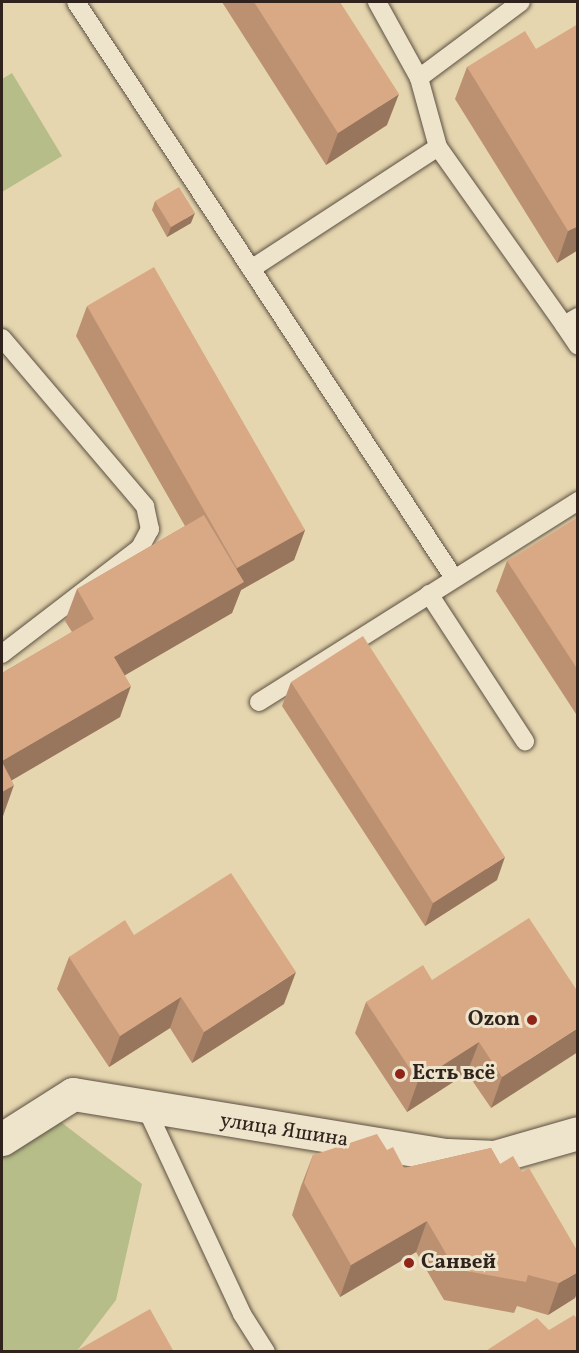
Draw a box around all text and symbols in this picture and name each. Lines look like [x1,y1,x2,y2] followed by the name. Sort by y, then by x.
[468,1007,520,1033] place label: Ozon
[525,1013,539,1027] marker: Ozon
[412,1061,495,1087] place label: Есть всё
[393,1067,407,1081] marker: Есть всё
[218,1108,350,1154] street label: улица Яшина
[421,1250,496,1276] place label: Санвей
[402,1256,416,1270] marker: Санвей

